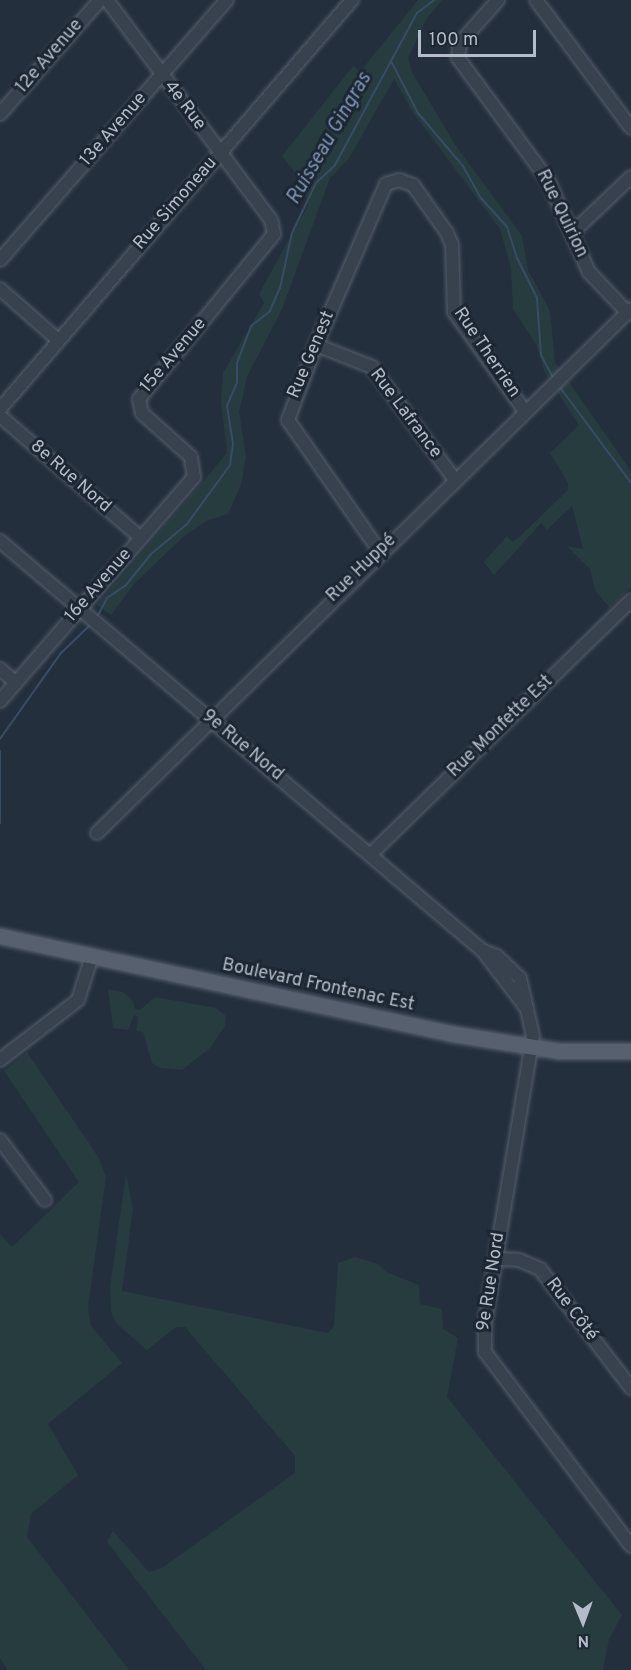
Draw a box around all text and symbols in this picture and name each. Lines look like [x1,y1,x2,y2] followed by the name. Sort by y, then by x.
[12,15,88,99] street label: 12e Avenue
[421,18,540,56] scale bar
[429,29,478,52] text: 100 m
[282,69,378,209] water label: Ruisseau Gingras
[158,77,210,135] street label: 4e Rue
[76,88,152,172] street label: 13e Avenue
[130,153,222,255] street label: Rue Simoneau
[530,167,592,261] street label: Rue Quirion
[448,304,524,402] street label: Rue Therrien
[284,308,340,402] street label: Rue Genest
[136,314,212,398] street label: 15e Avenue
[364,365,446,463] street label: Rue Lafrance
[25,436,115,518] street label: 8e Rue Nord
[323,530,401,608] street label: Rue Huppé
[61,544,137,628] street label: 16e Avenue
[444,671,558,783] street label: Rue Monfette Est
[197,706,287,786] street label: 9e Rue Nord
[220,955,416,1017] street label: Boulevard Frontenac Est
[474,1231,510,1333] street label: 9e Rue Nord
[540,1274,602,1346] street label: Rue Côté
[553,1592,613,1652] north arrow
[577,1630,589,1650] text: N

